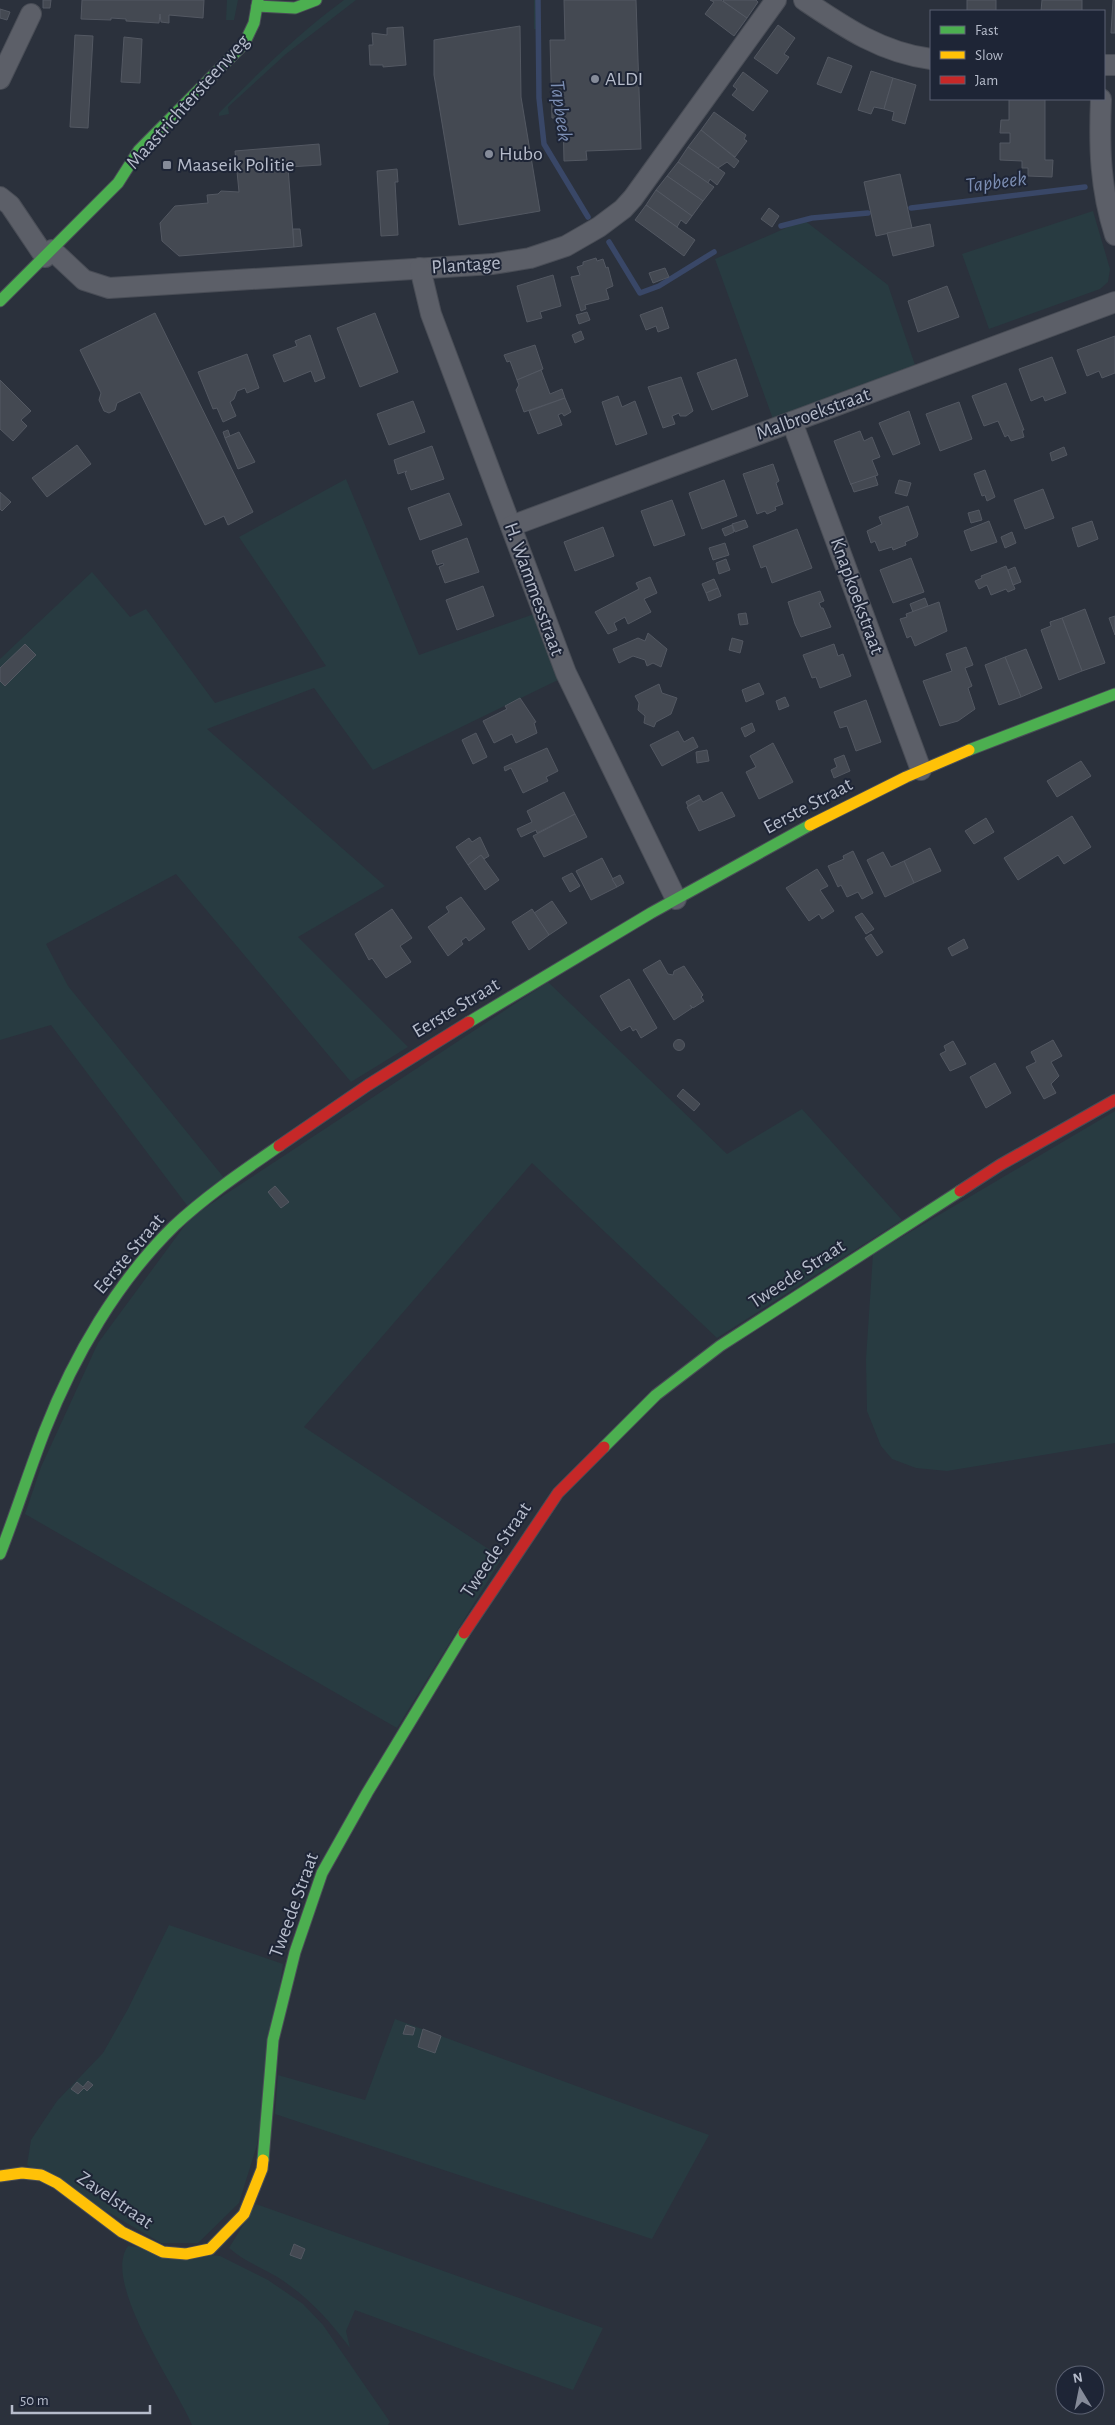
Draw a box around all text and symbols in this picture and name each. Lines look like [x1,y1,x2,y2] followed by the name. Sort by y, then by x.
[930,10,1105,100] legend
[975,23,999,38] text: Fast
[123,31,253,173] street label: Maastrichtersteenweg
[975,48,1003,63] text: Slow
[605,69,643,89] place label: ALDI
[589,73,601,85] marker: ALDI
[975,73,998,88] text: Jam
[545,79,576,143] water label: Tapbeek
[499,144,543,164] place label: Hubo
[483,148,495,160] marker: Hubo
[177,155,295,175] place label: Maaseik Politie
[161,159,173,171] marker: Maaseik Politie
[964,168,1028,197] water label: Tapbeek
[431,253,501,277] street label: Plantage
[754,384,873,444] street label: Malbroekstraat
[501,520,568,659] street label: H. Wammesstraat
[827,535,888,657] street label: Knapkoekstraat
[760,774,856,838] street label: Eerste Straat
[409,974,504,1042] street label: Eerste Straat
[90,1210,168,1298] street label: Eerste Straat
[745,1235,849,1312] street label: Tweede Straat
[457,1498,535,1601] street label: Tweede Straat
[266,1849,322,1960] street label: Tweede Straat
[73,2167,157,2233] street label: Zavelstraat
[1055,2365,1105,2415] north arrow
[1072,2370,1084,2386] text: N
[12,2382,150,2414] scale bar
[20,2393,49,2408] text: 50 m

